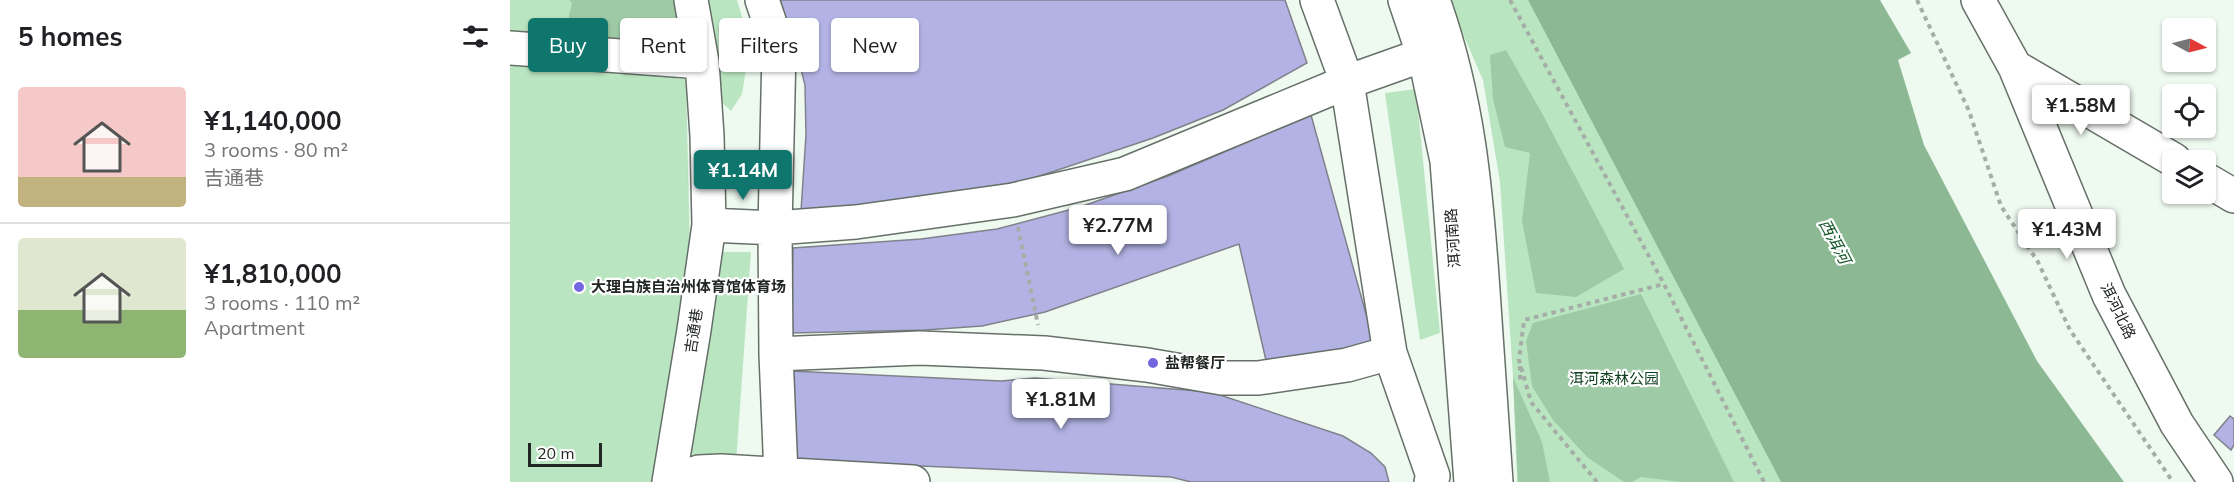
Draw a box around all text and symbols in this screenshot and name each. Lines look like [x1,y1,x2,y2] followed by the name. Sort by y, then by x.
[528,18,608,72] chip: Buy
[620,18,707,72] chip: Rent
[719,18,819,72] chip: Filters
[831,18,919,72] chip: New
[2162,18,2216,72] north arrow
[2162,18,2216,204] map controls
[18,20,122,53] text: 5 homes
[459,20,492,53] icon: filters
[2162,84,2216,138] button: locate
[2032,85,2130,136] pin: ¥1.58M
[2046,92,2116,117] text: ¥1.58M
[204,104,342,137] text: ¥1,140,000
[66,111,138,183] icon: home
[204,137,348,162] text: 3 rooms · 80 m²
[694,150,792,201] pin: ¥1.14M
[2162,150,2216,204] button: layers
[708,157,778,182] text: ¥1.14M
[204,165,264,190] text: 吉通巷
[1069,205,1167,256] pin: ¥2.77M
[1441,207,1464,269] street label: 洱河南路
[2018,209,2116,260] pin: ¥1.43M
[1083,212,1153,237] text: ¥2.77M
[1815,215,1857,270] water label: 西洱河
[2032,216,2102,241] text: ¥1.43M
[204,257,342,290] text: ¥1,810,000
[66,262,138,334] icon: home
[591,277,786,296] place label: 大理白族自治州体育馆体育场
[572,280,586,294] marker: 大理白族自治州体育馆体育场
[2097,280,2140,342] street label: 洱河北路
[204,290,360,315] text: 3 rooms · 110 m²
[681,307,706,355] street label: 吉通巷
[204,315,305,340] text: Apartment
[1165,353,1225,372] place label: 盐帮餐厅
[1146,356,1160,370] marker: 盐帮餐厅
[1569,369,1659,388] park label: 洱河森林公园
[1012,379,1110,430] pin: ¥1.81M
[1026,386,1096,411] text: ¥1.81M
[528,440,602,468] scale bar
[537,443,574,463] text: 20 m

